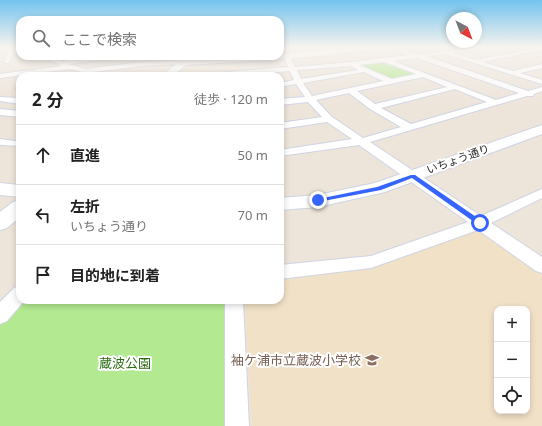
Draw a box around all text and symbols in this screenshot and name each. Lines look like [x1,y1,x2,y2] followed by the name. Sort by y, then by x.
[446,12,482,48] north arrow
[16,16,284,60] search box
[30,27,52,49] icon: search
[62,29,137,49] text: ここで検索
[32,88,63,111] text: 2 分
[194,90,268,108] text: 徒歩 · 120 m
[424,140,491,177] street label: いちょう通り
[32,144,54,166] icon: ahead
[70,145,100,165] text: 直進
[238,146,268,164] text: 50 m
[309,191,327,209] route end
[70,196,100,216] text: 左折
[32,204,54,226] icon: left
[238,206,268,224] text: 70 m
[471,214,489,232] route start
[70,217,148,235] text: いちょう通り
[32,264,54,286] icon: arrive
[70,265,160,285] text: 目的地に到着
[494,306,530,414] map controls
[494,306,530,342] button: +
[494,342,530,378] button: −
[231,351,361,369] place label: 袖ケ浦市立蔵波小学校
[364,352,380,368] school or university icon: 袖ケ浦市立蔵波小学校
[99,354,151,372] park label: 蔵波公園
[494,378,530,414] button: locate

